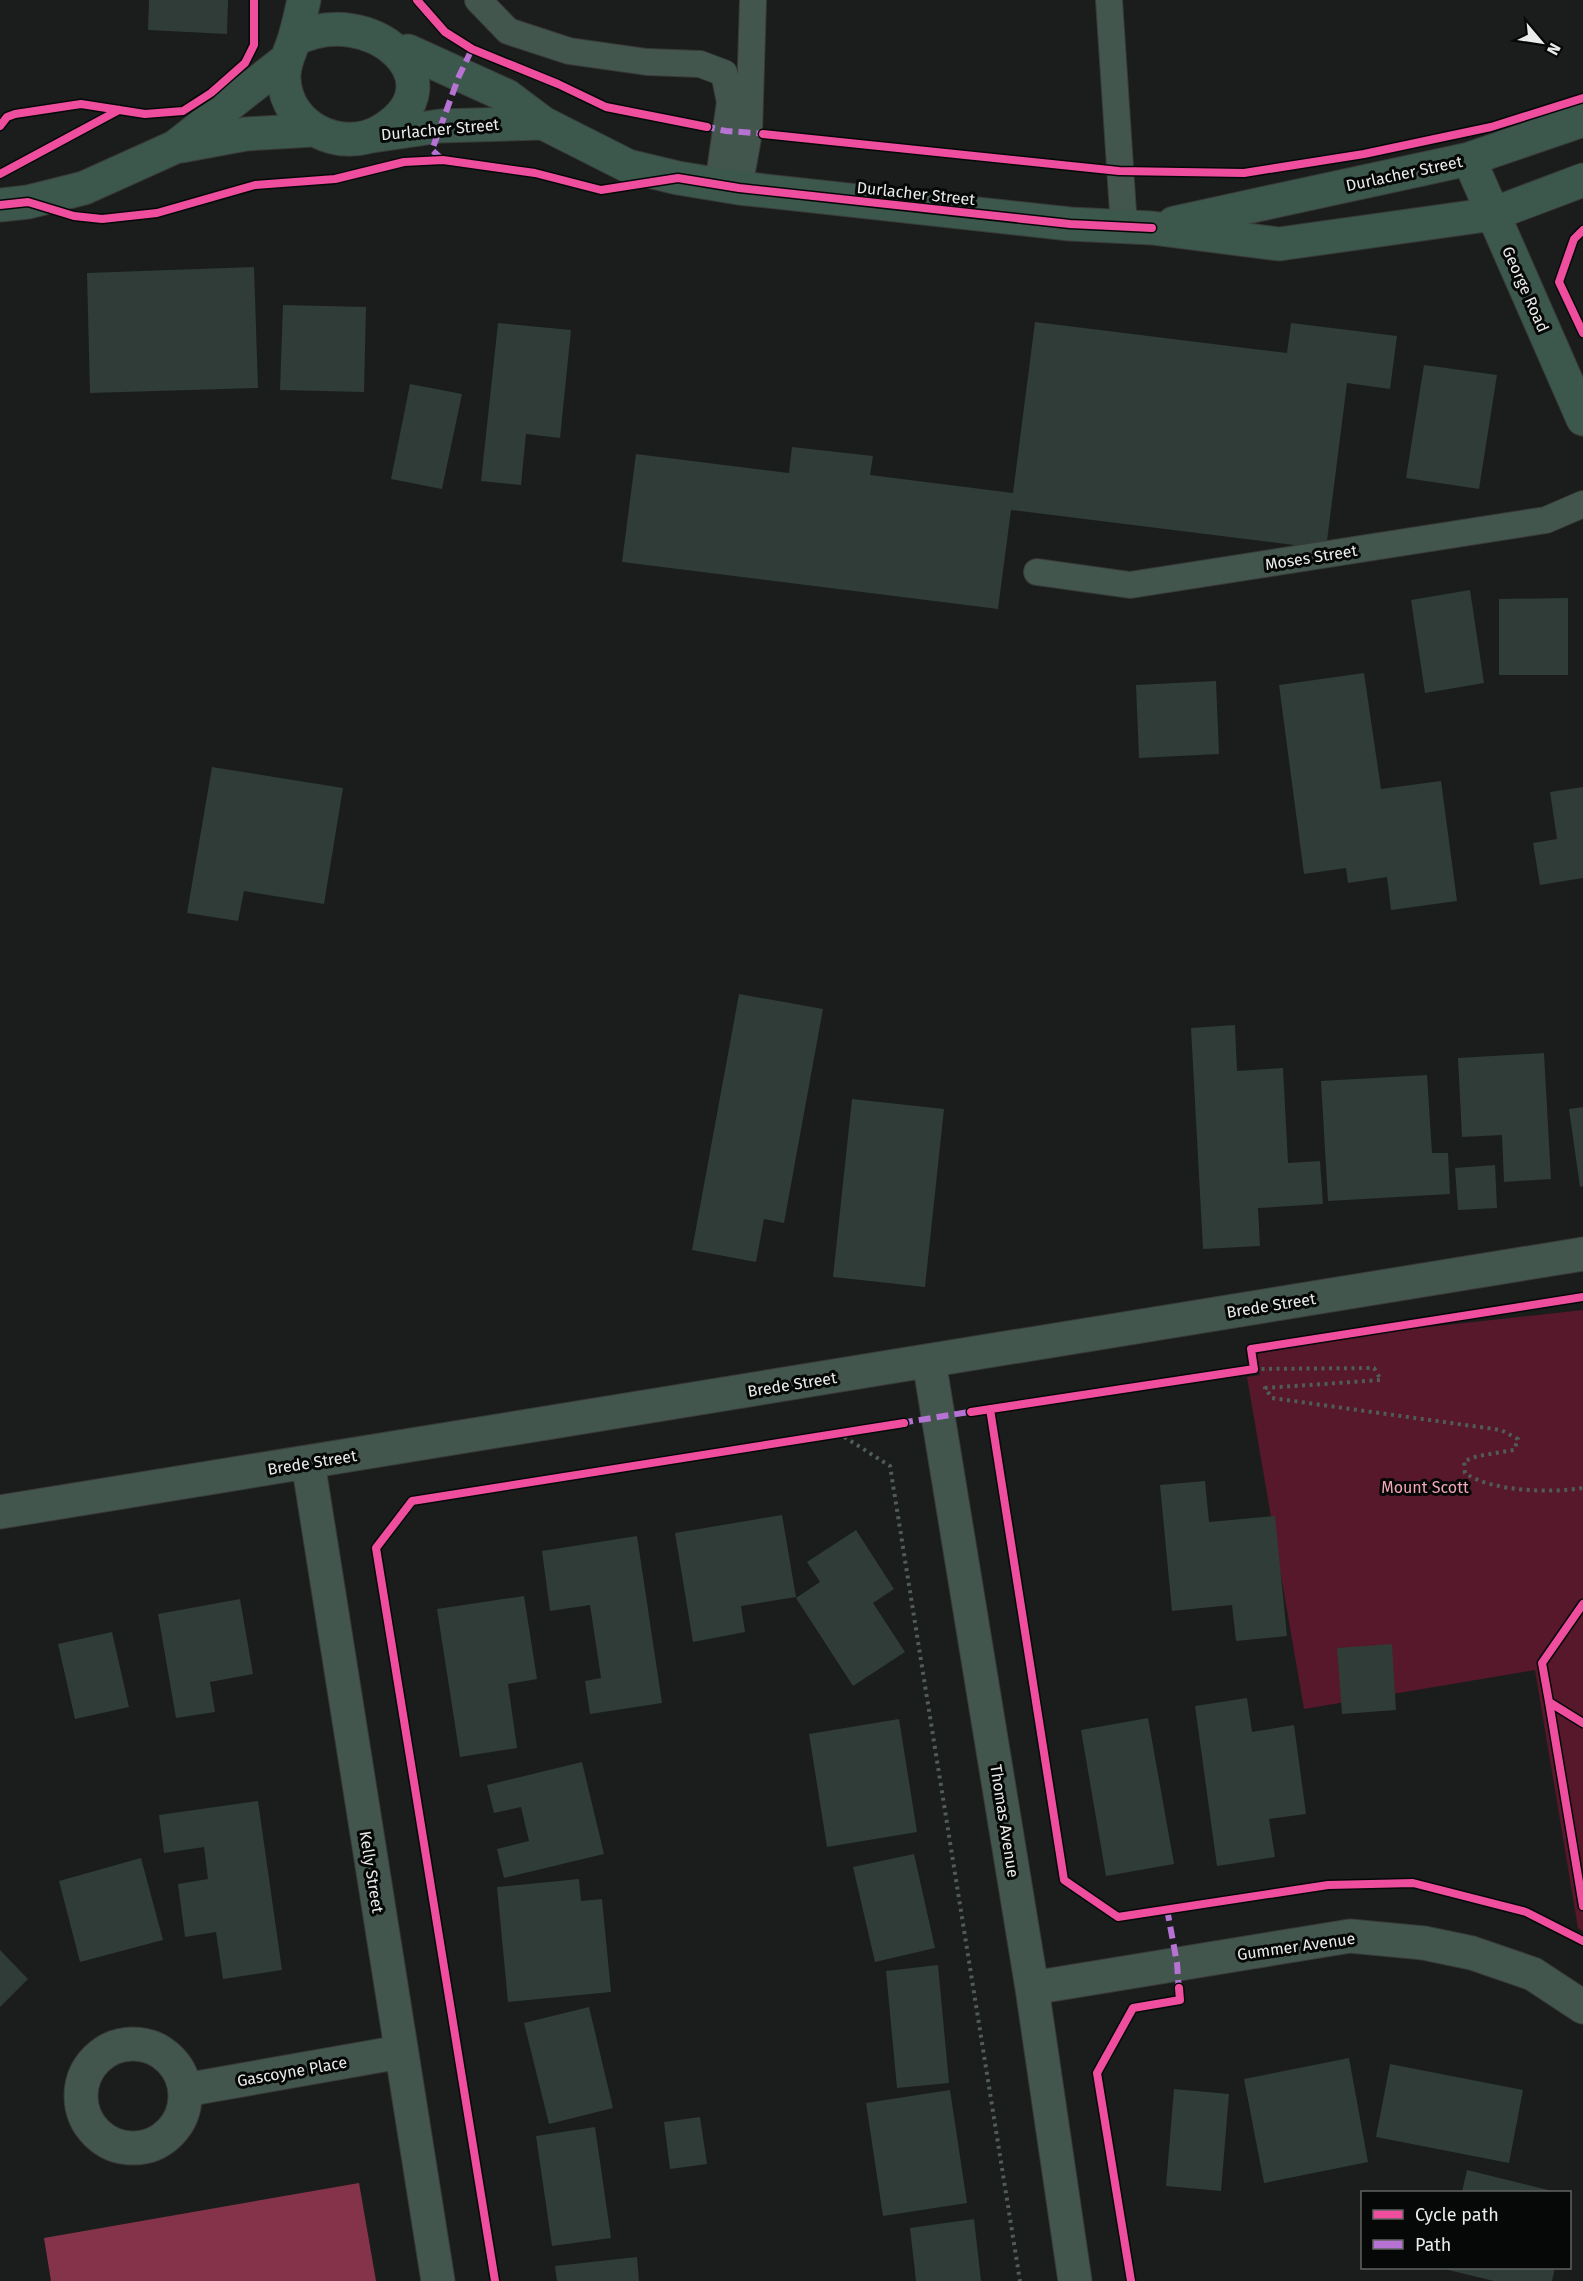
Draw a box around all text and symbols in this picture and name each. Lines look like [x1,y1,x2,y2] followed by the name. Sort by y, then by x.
[1511,12,1571,72] north arrow
[1543,40,1565,58] text: N
[380,115,500,144] street label: Durlacher Street
[1344,152,1464,195] street label: Durlacher Street
[856,178,976,209] street label: Durlacher Street
[1498,243,1553,335] street label: George Road
[1264,541,1359,574] street label: Moses Street
[1225,1289,1317,1322] street label: Brede Street
[746,1368,838,1401] street label: Brede Street
[266,1446,358,1479] street label: Brede Street
[1381,1478,1469,1497] park label: Mount Scott
[986,1763,1023,1879] street label: Thomas Avenue
[356,1830,387,1915] street label: Kelly Street
[1236,1929,1356,1964] street label: Gummer Avenue
[236,2052,349,2091] street label: Gascoyne Place
[1361,2191,1571,2269] legend
[1415,2204,1499,2226] text: Cycle path
[1415,2234,1451,2256] text: Path

